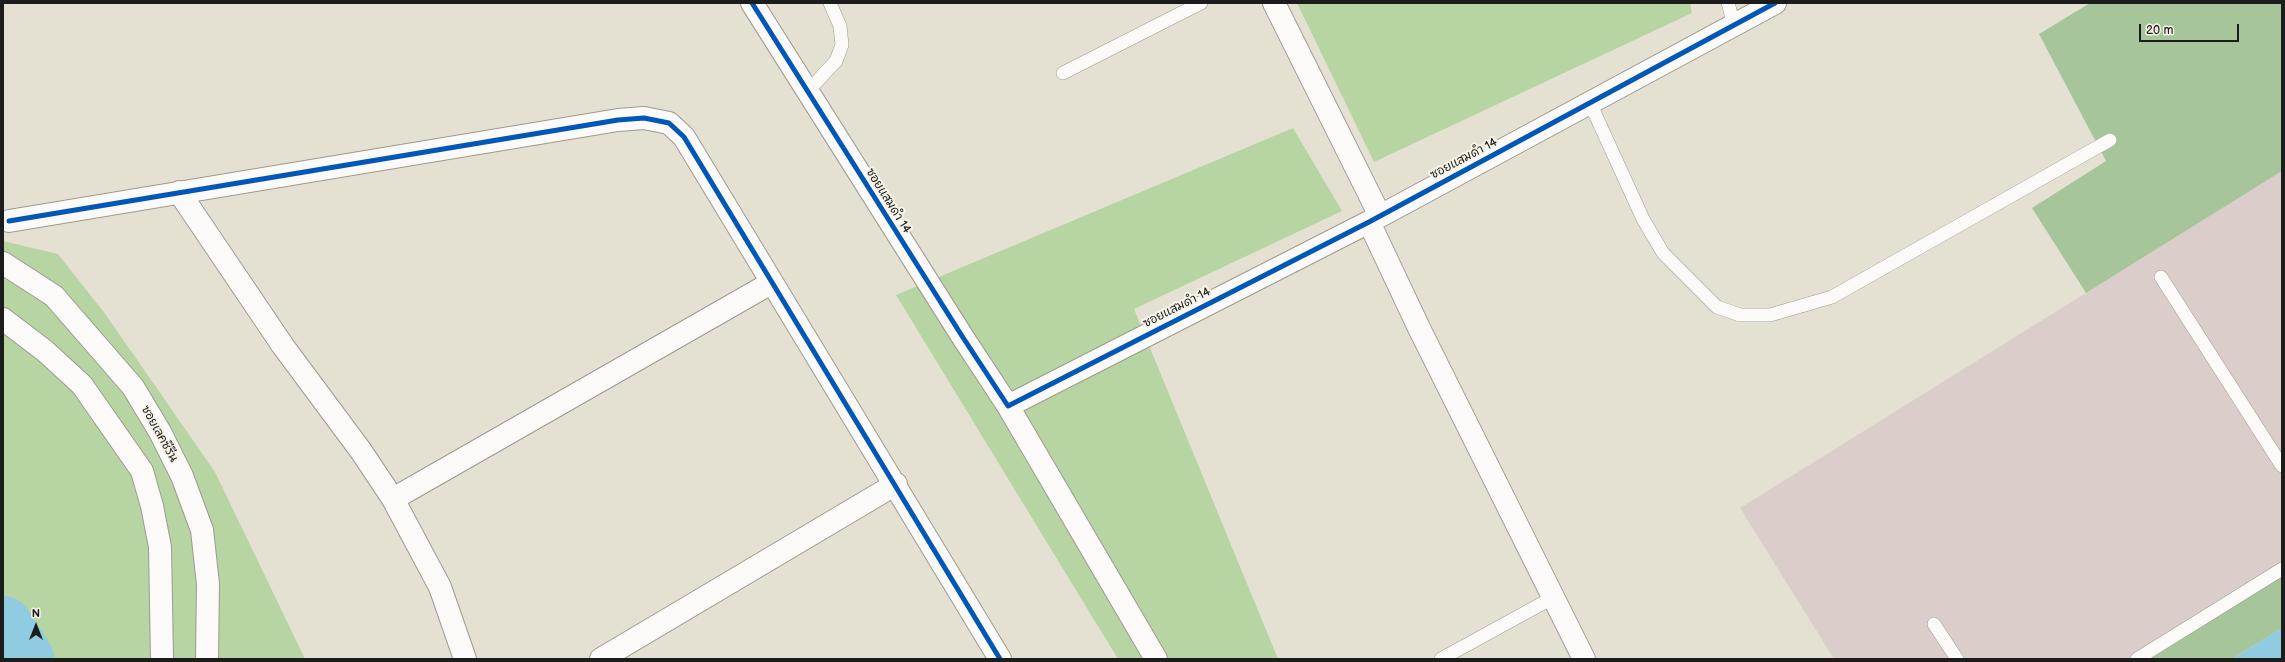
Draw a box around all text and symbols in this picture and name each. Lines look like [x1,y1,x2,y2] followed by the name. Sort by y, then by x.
[2141,16,2241,42] scale bar
[2146,23,2173,38] text: 20 m
[1428,135,1500,183] street label: ซอยแสมดำ 14
[862,166,914,236] street label: ซอยแสมดำ 14
[1141,285,1213,331] street label: ซอยแสมดำ 14
[138,403,180,465] street label: ซอยเลคซีรีน
[16,606,56,646] north arrow
[32,607,40,620] text: N

